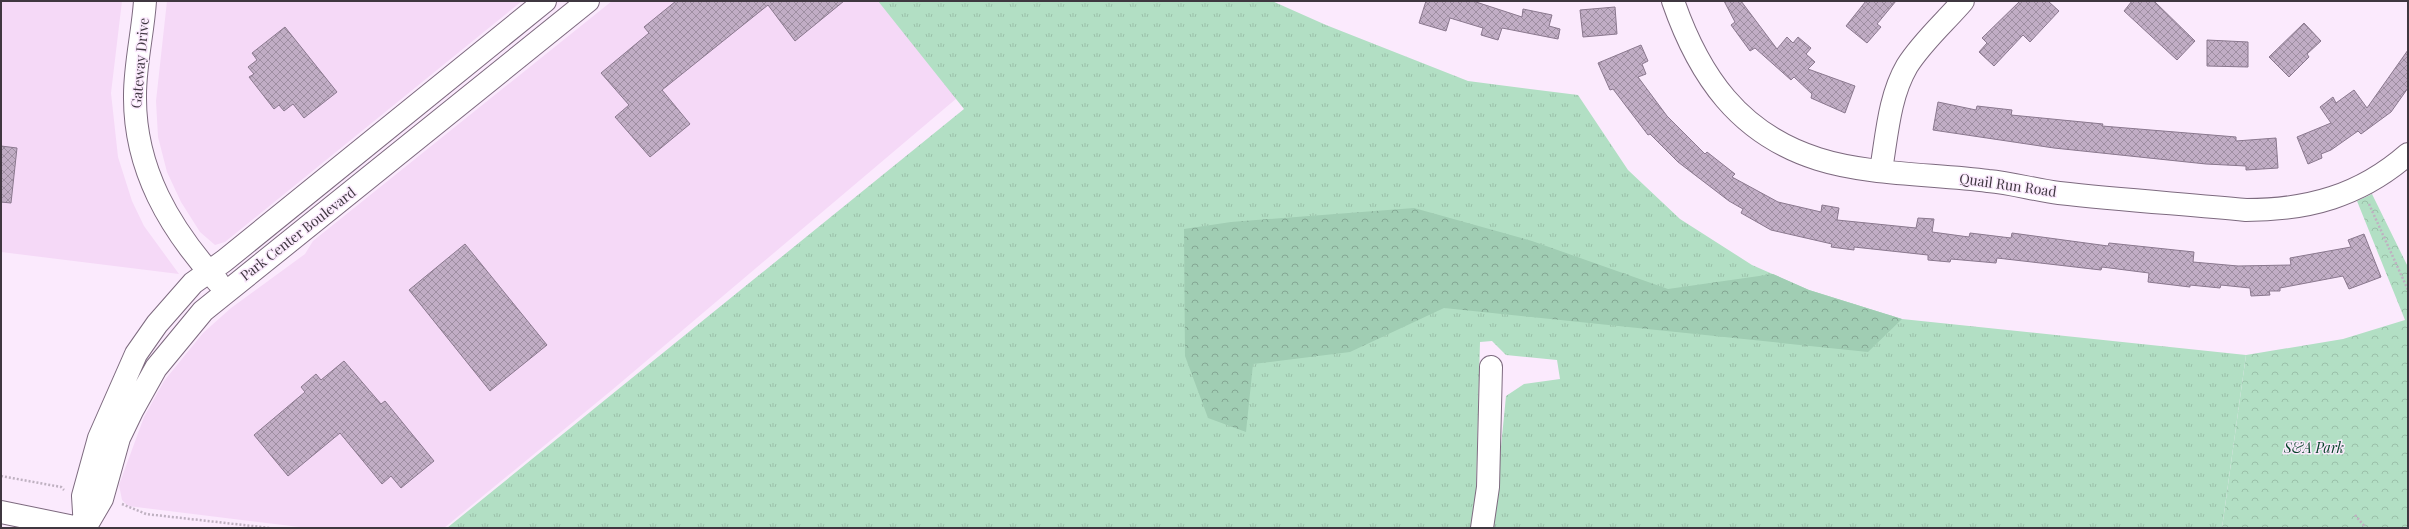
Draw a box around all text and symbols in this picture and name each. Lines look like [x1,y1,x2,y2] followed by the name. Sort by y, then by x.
[126,17,153,109] street label: Gateway Drive
[1958,168,2058,201] street label: Quail Run Road
[236,182,359,285] street label: Park Center Boulevard
[2283,438,2344,457] park label: S&A Park

